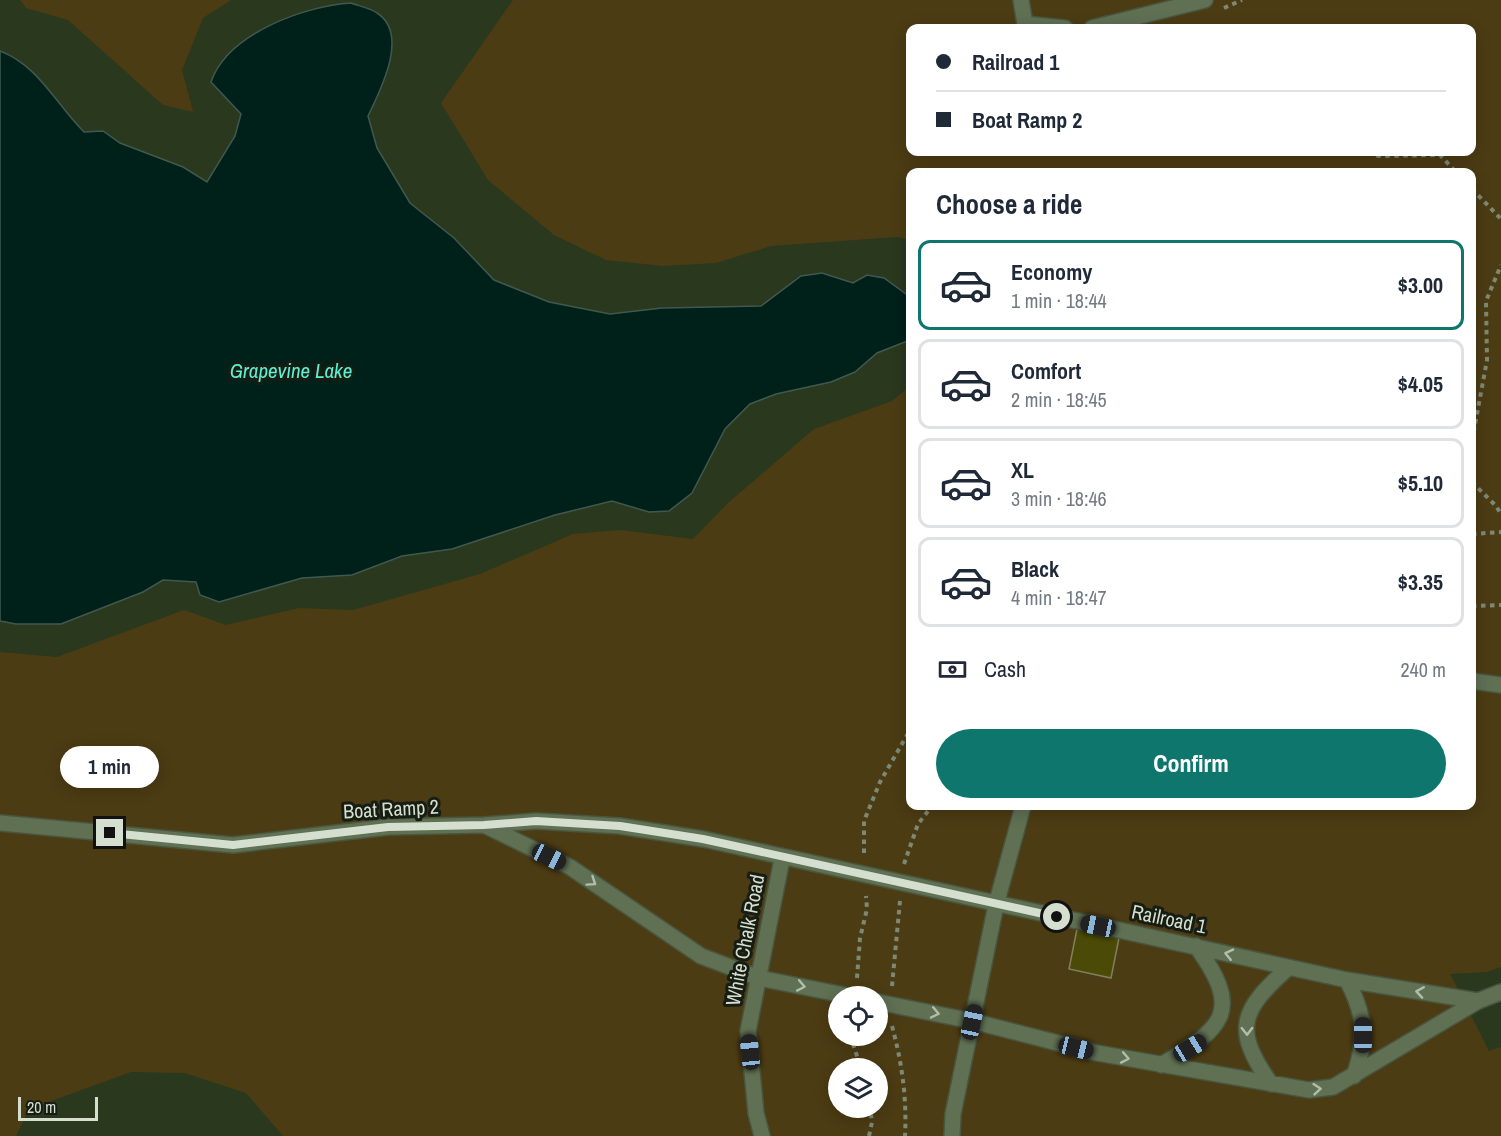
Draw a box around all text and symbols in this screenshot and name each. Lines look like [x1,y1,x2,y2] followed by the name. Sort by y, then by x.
[972,47,1059,77] text: Railroad 1
[972,105,1082,135] text: Boat Ramp 2
[936,186,1082,222] text: Choose a ride
[1011,257,1092,287] text: Economy
[939,258,993,312] icon: car
[1398,270,1443,300] text: $3.00
[1011,287,1107,314] text: 1 min · 18:44
[230,356,352,385] water label: Grapevine Lake
[1011,356,1081,386] text: Comfort
[939,357,993,411] icon: car
[1398,369,1443,399] text: $4.05
[1011,386,1107,413] text: 2 min · 18:45
[1011,455,1034,485] text: XL
[939,456,993,510] icon: car
[1398,468,1443,498] text: $5.10
[1011,485,1107,512] text: 3 min · 18:46
[1011,554,1059,584] text: Black
[939,555,993,609] icon: car
[1398,567,1443,597] text: $3.35
[1011,584,1107,611] text: 4 min · 18:47
[936,653,969,686] icon: cash
[984,654,1026,684] text: Cash
[1400,656,1446,683] text: 240 m
[936,729,1446,798] button: Confirm
[60,746,160,788] callout: 1 min
[88,753,131,780] text: 1 min
[342,793,439,824] street label: Boat Ramp 2
[96,819,123,846] route end
[529,841,569,873] car
[719,872,770,1008] street label: White Chalk Road
[585,875,596,886] one-way arrow
[1129,897,1209,940] street label: Railroad 1
[1043,903,1070,930] route start
[1079,913,1117,939] car
[1224,948,1234,961] one-way arrow
[796,979,806,992] one-way arrow
[828,986,888,1118] map controls
[828,986,888,1046] button: locate
[1415,986,1424,998] one-way arrow
[959,1003,985,1041] car
[930,1006,940,1019] one-way arrow
[1354,1017,1372,1053] car
[1241,1027,1253,1036] one-way arrow
[1170,1031,1210,1065] car
[739,1033,761,1071] car
[1056,1035,1096,1061] car
[1119,1051,1129,1064] one-way arrow
[828,1058,888,1118] button: layers
[1312,1083,1321,1096] one-way arrow
[18,1094,98,1122] scale bar
[27,1096,56,1118] text: 20 m

